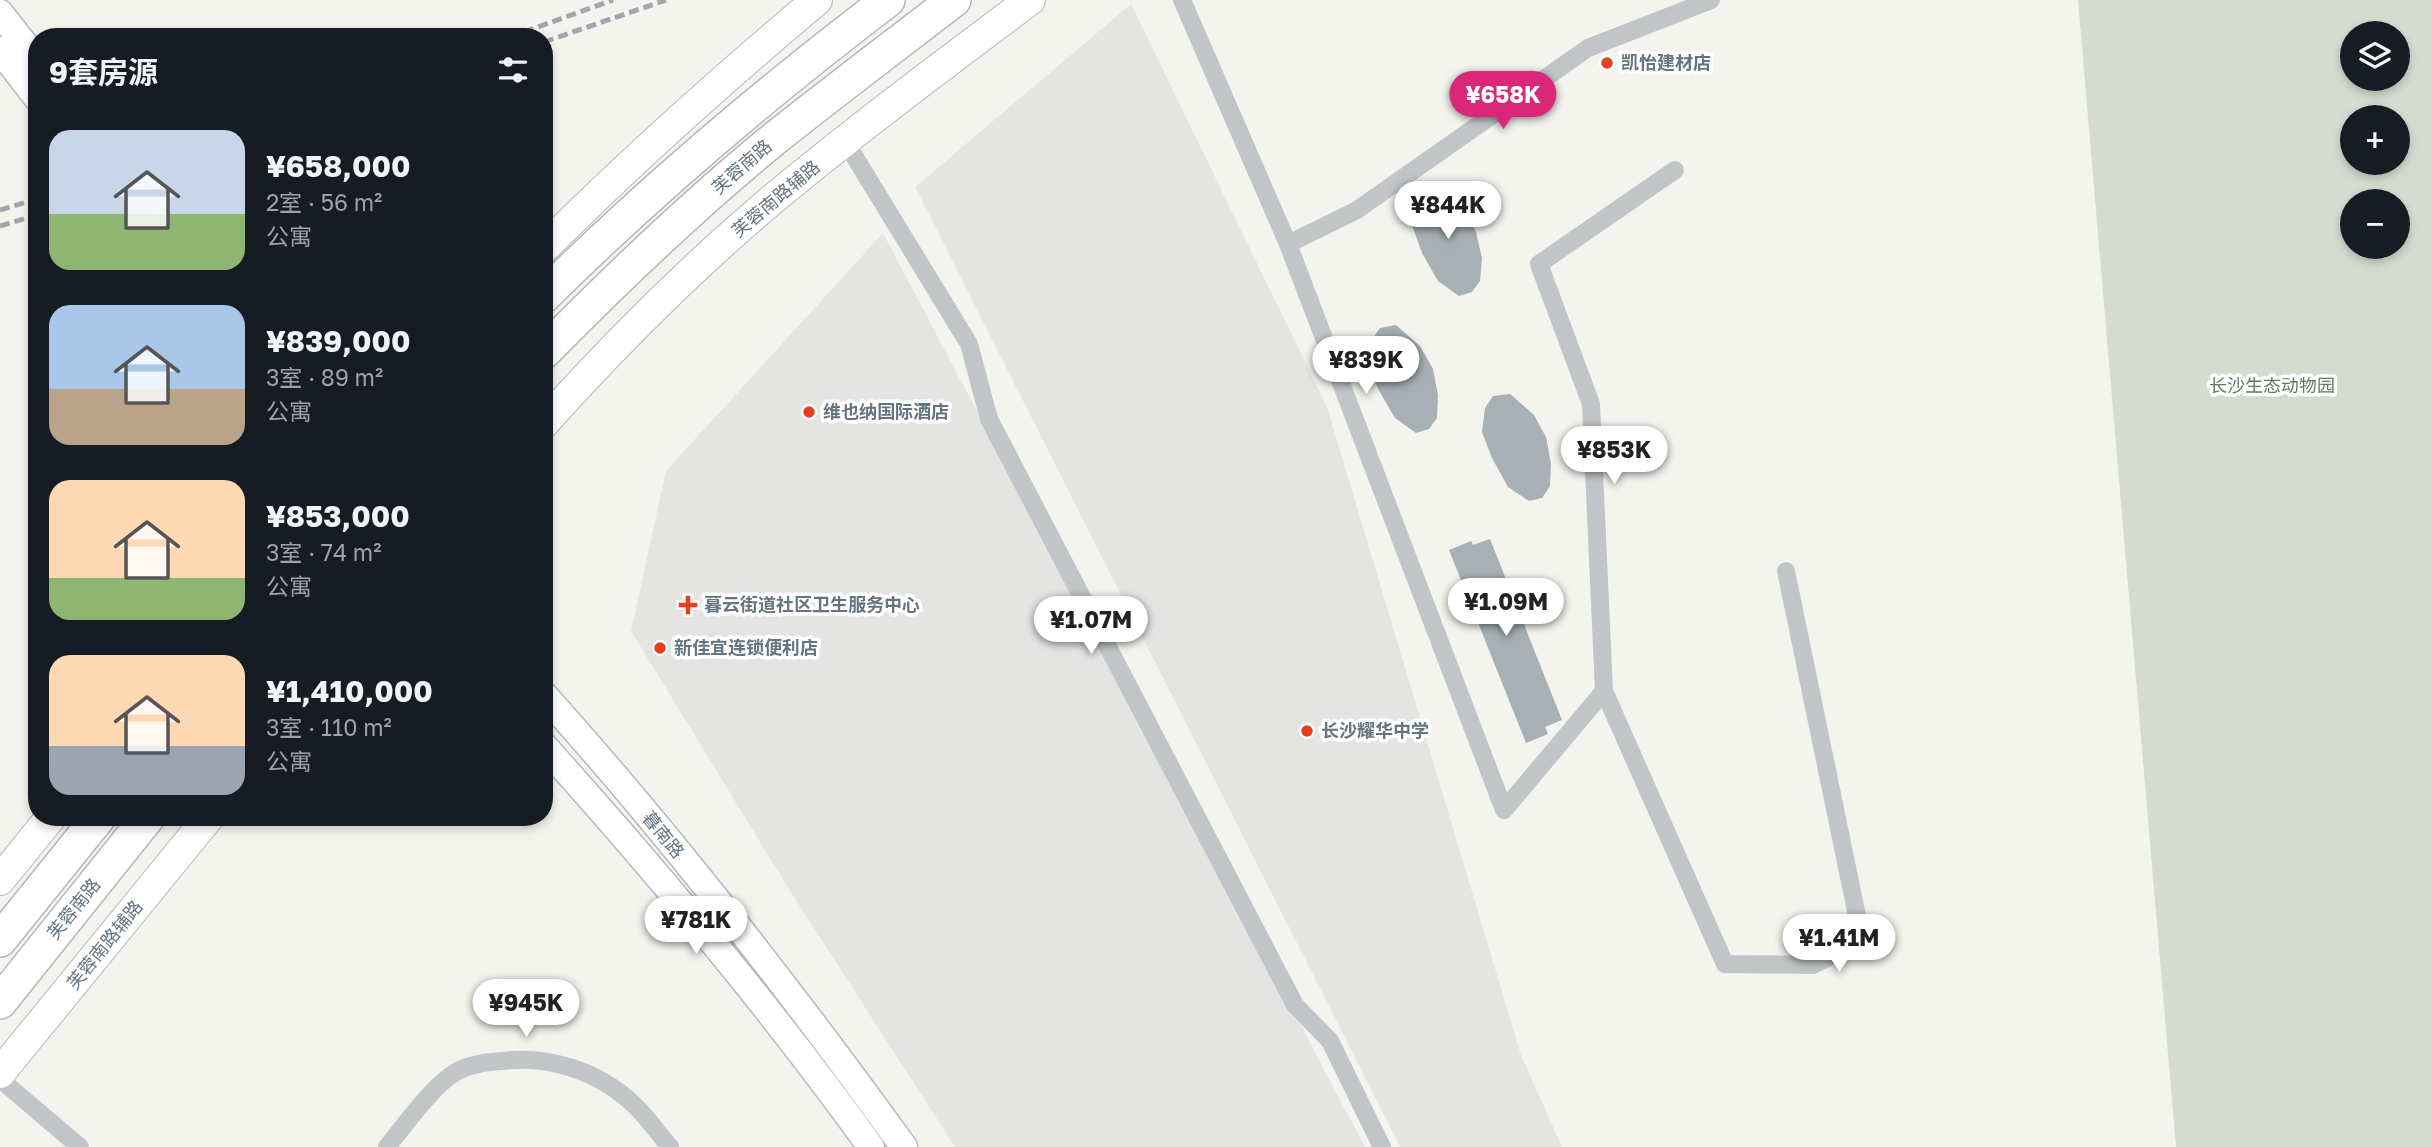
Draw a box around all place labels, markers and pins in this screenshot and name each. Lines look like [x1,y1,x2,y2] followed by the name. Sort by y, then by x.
[1621,51,1711,73] place label: 凯怡建材店
[1599,55,1615,71] marker: 凯怡建材店
[1454,72,1552,131] pin: ¥658K
[1399,182,1497,241] pin: ¥844K
[1317,336,1415,396] pin: ¥839K
[823,400,949,422] place label: 维也纳国际酒店
[801,404,817,420] marker: 维也纳国际酒店
[1565,426,1663,486] pin: ¥853K
[1449,578,1563,638] pin: ¥1.09M
[704,593,920,615] place label: 暮云街道社区卫生服务中心
[678,595,698,615] marker: 暮云街道社区卫生服务中心
[1034,596,1148,656] pin: ¥1.07M
[674,636,818,658] place label: 新佳宜连锁便利店
[652,640,668,656] marker: 新佳宜连锁便利店
[1321,719,1429,741] place label: 长沙耀华中学
[1299,723,1315,739] marker: 长沙耀华中学
[647,897,745,956] pin: ¥781K
[1782,914,1896,974] pin: ¥1.41M
[477,979,575,1039] pin: ¥945K

